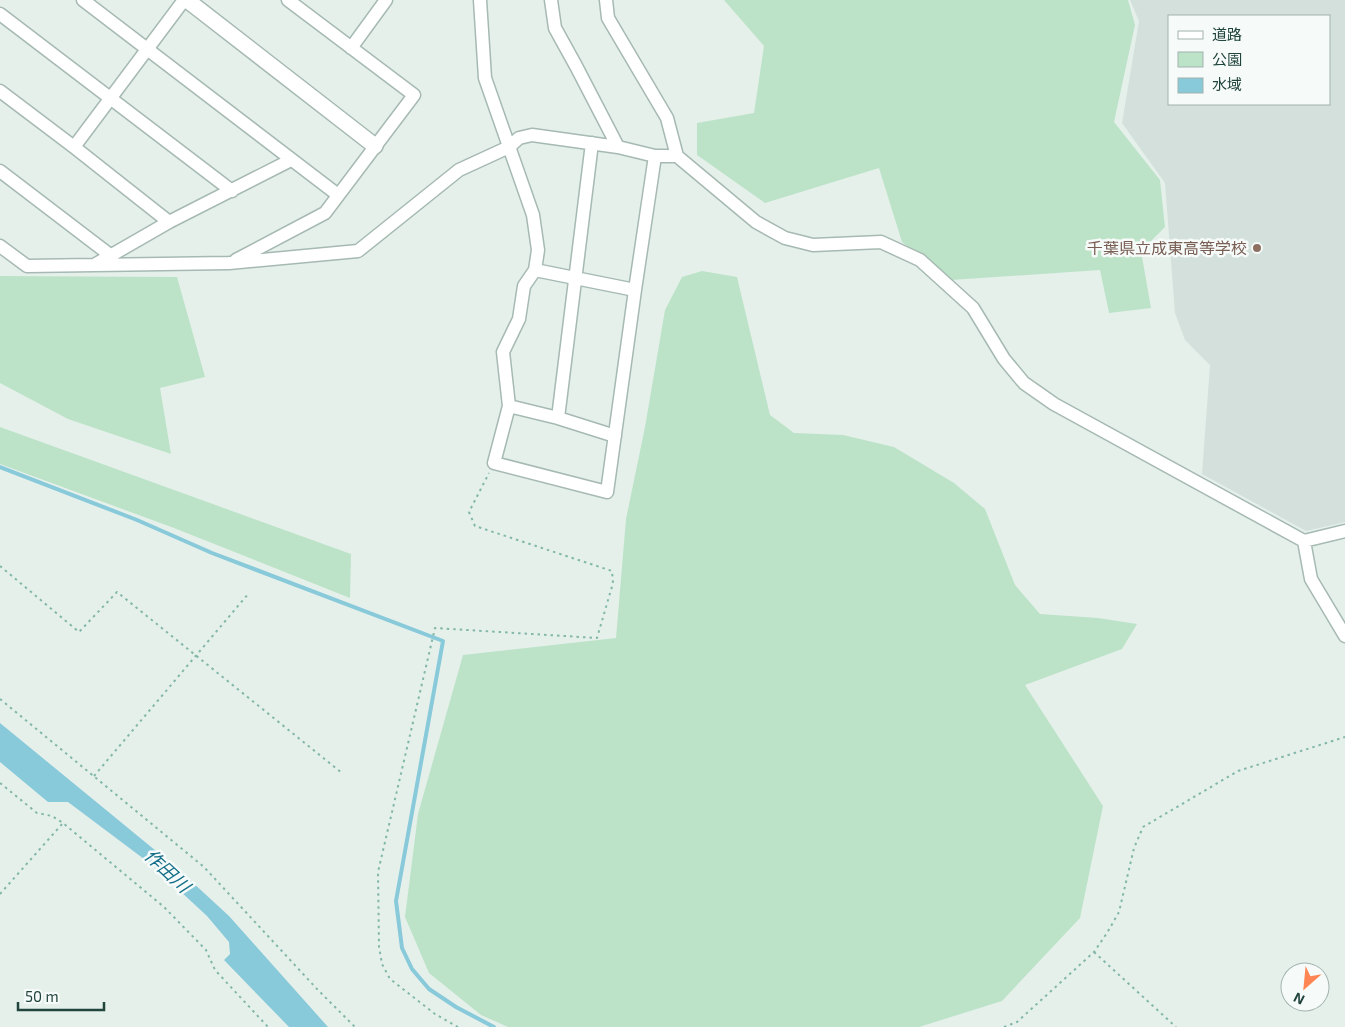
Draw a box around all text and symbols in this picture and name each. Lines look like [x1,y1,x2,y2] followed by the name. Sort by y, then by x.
[1168,15,1330,105] legend
[1212,25,1242,43] text: 道路
[1212,50,1242,68] text: 公園
[1212,75,1242,93] text: 水域
[1087,238,1247,257] place label: 千葉県立成東高等学校
[1251,242,1263,254] marker: 千葉県立成東高等学校
[140,844,196,898] water label: 作田川
[1280,962,1330,1012] north arrow
[18,980,104,1012] scale bar
[25,987,59,1005] text: 50 m
[1291,989,1307,1009] text: N

